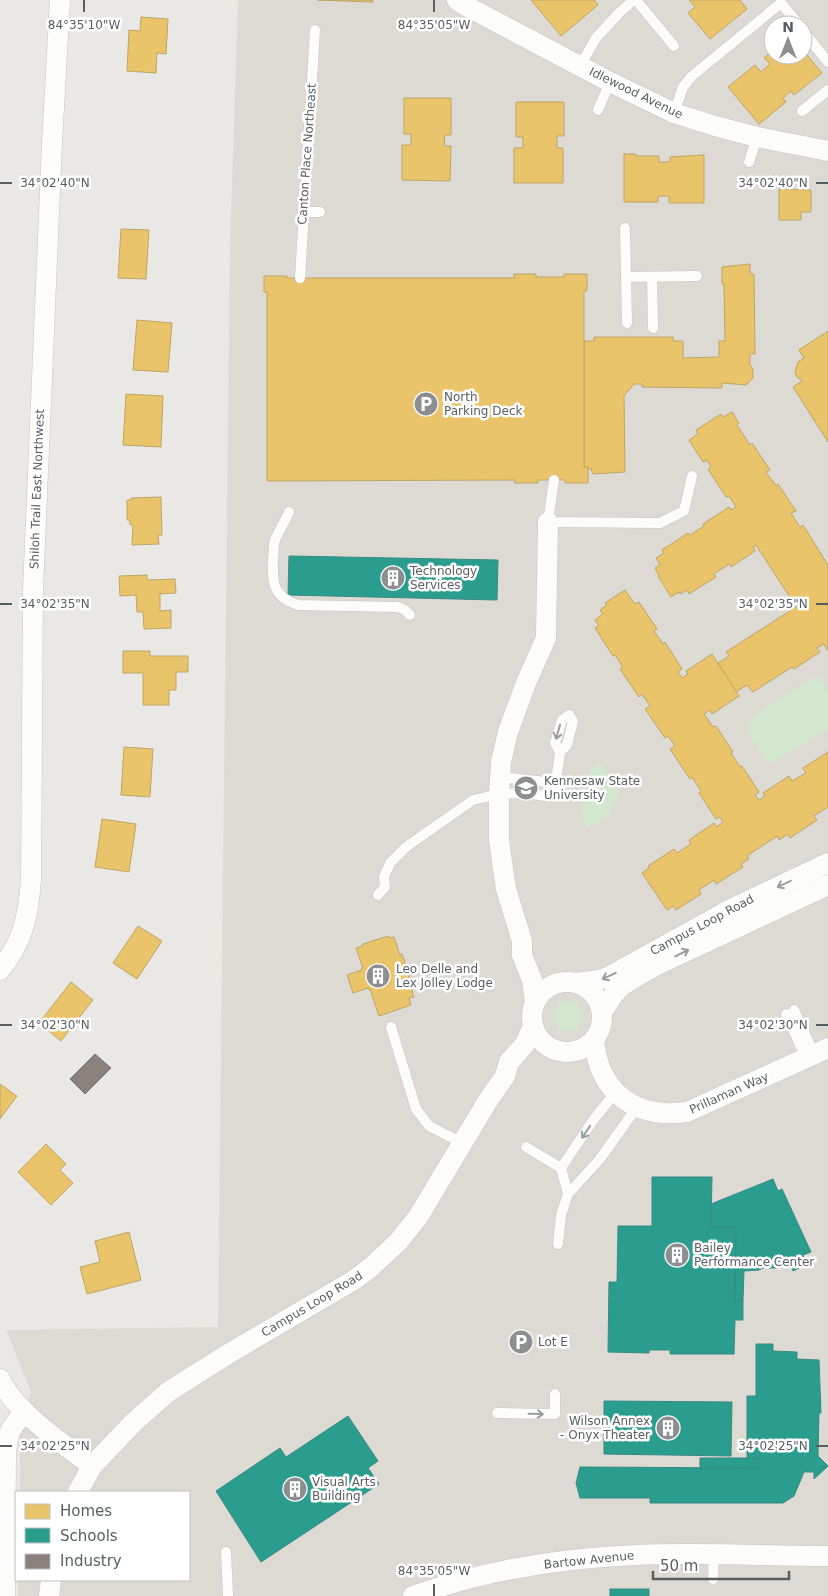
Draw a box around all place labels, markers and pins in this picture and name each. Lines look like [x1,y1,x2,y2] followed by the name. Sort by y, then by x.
[444,390,523,418] place label: North Parking Deck
[413,391,439,417] parking icon: North Parking Deck
[409,564,477,592] place label: Technology Services
[380,565,406,591] building icon: Technology Services
[544,774,640,802] place label: Kennesaw State University
[513,775,539,801] school or university icon: Kennesaw State University
[396,962,493,990] place label: Leo Delle and Lex Jolley Lodge
[365,963,391,989] building icon: Leo Delle and Lex Jolley Lodge
[694,1241,814,1269] place label: Bailey Performance Center
[664,1242,690,1268] building icon: Bailey Performance Center
[508,1329,534,1355] parking icon: Lot E
[538,1335,568,1349] place label: Lot E
[560,1414,650,1442] place label: Wilson Annex - Onyx Theater
[655,1415,681,1441] building icon: Wilson Annex - Onyx Theater
[312,1475,376,1503] place label: Visual Arts Building
[282,1476,308,1502] building icon: Visual Arts Building

